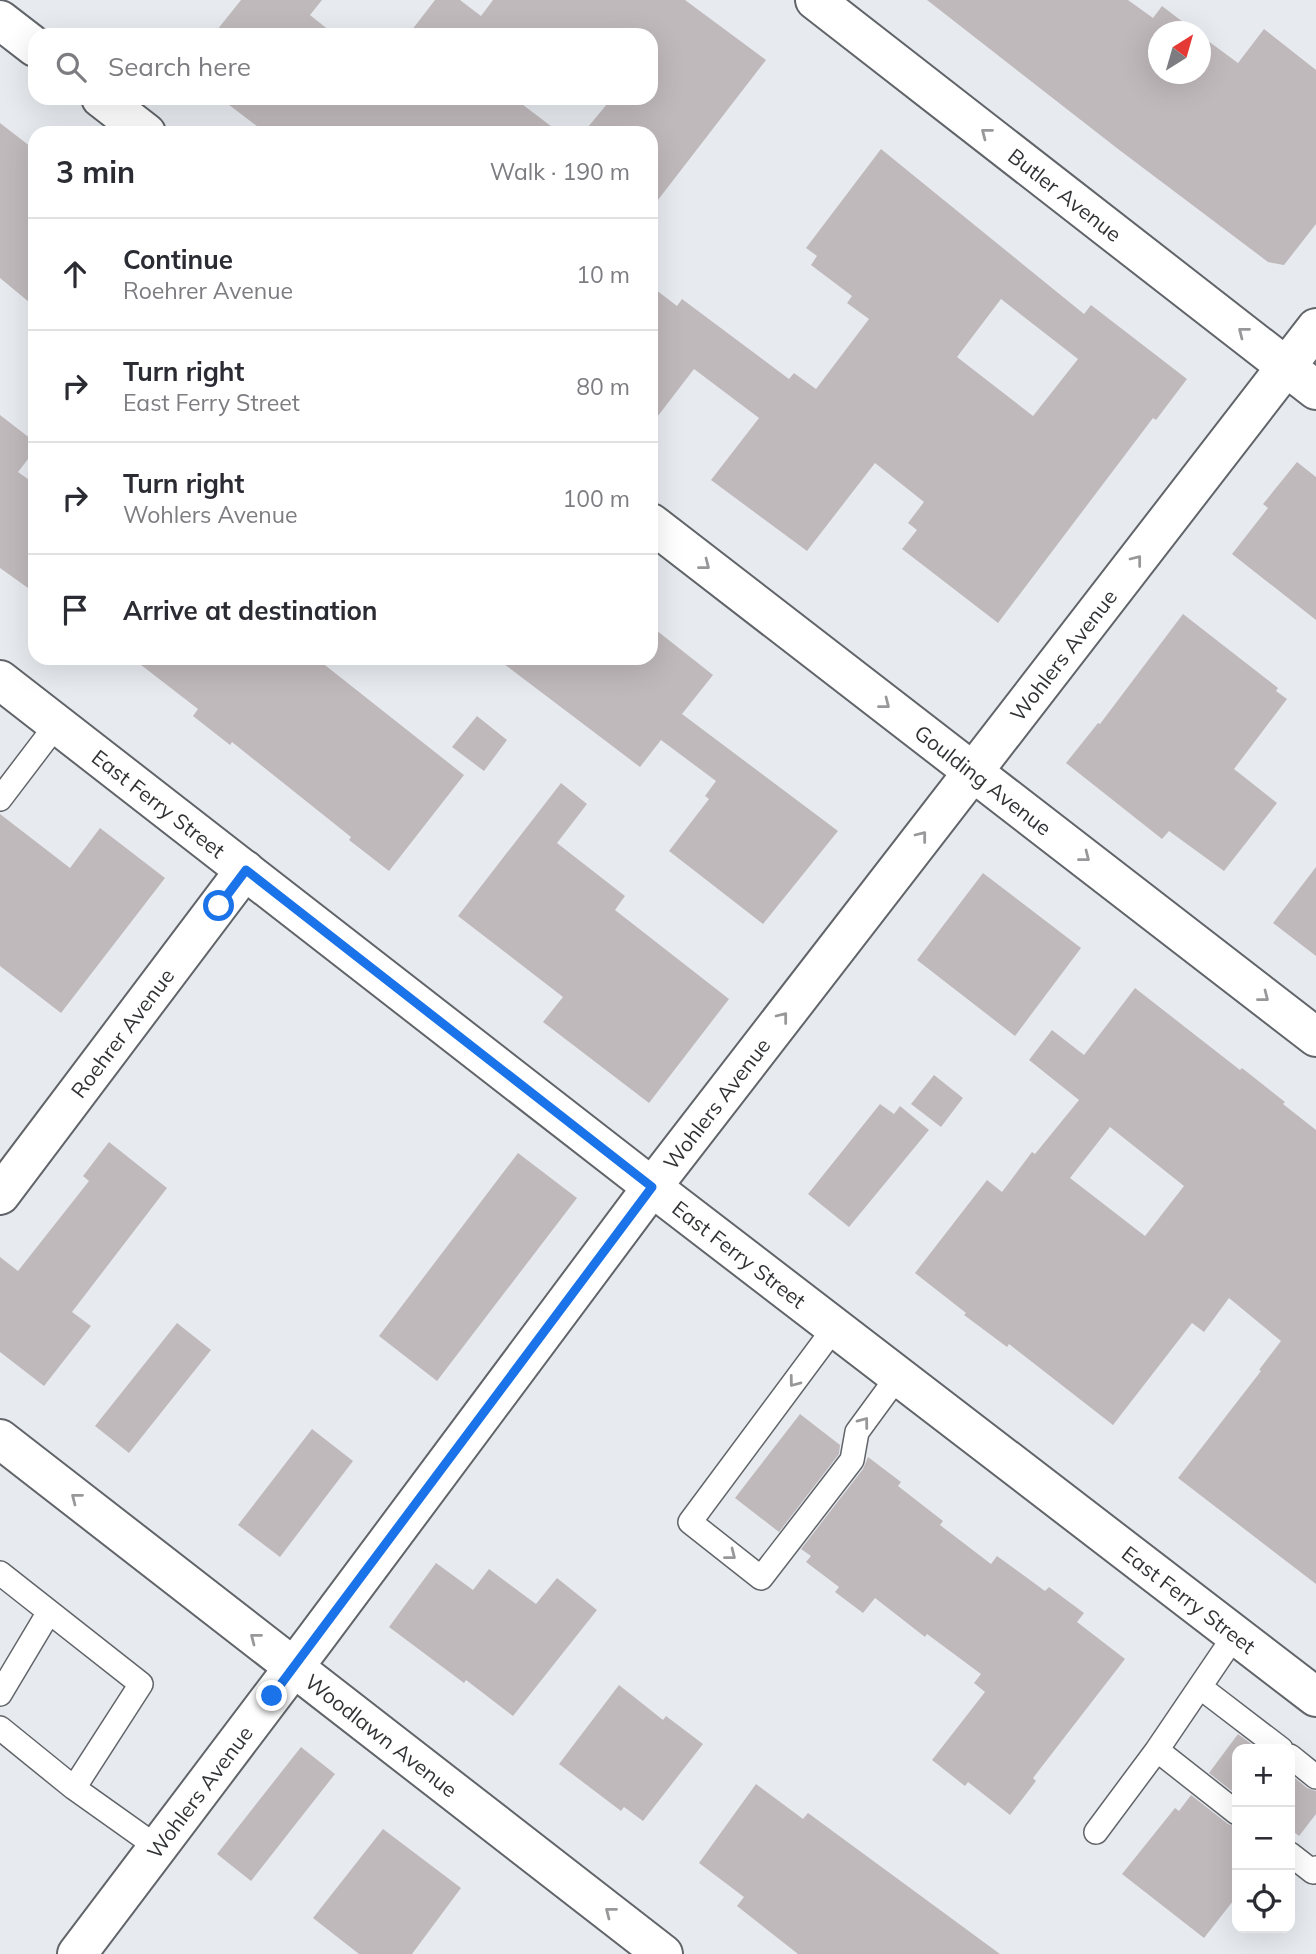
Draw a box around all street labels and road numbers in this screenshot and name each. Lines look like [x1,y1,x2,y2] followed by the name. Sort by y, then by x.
[1003,143,1127,247] street label: Butler Avenue
[1004,584,1122,726] street label: Wohlers Avenue
[910,719,1057,841] street label: Goulding Avenue
[87,744,230,863] street label: East Ferry Street
[65,963,179,1103] street label: Roehrer Avenue
[657,1033,776,1175] street label: Wohlers Avenue
[667,1195,811,1314] street label: East Ferry Street
[1117,1540,1261,1659] street label: East Ferry Street
[300,1668,463,1802] street label: Woodlawn Avenue
[141,1721,258,1864] street label: Wohlers Avenue

